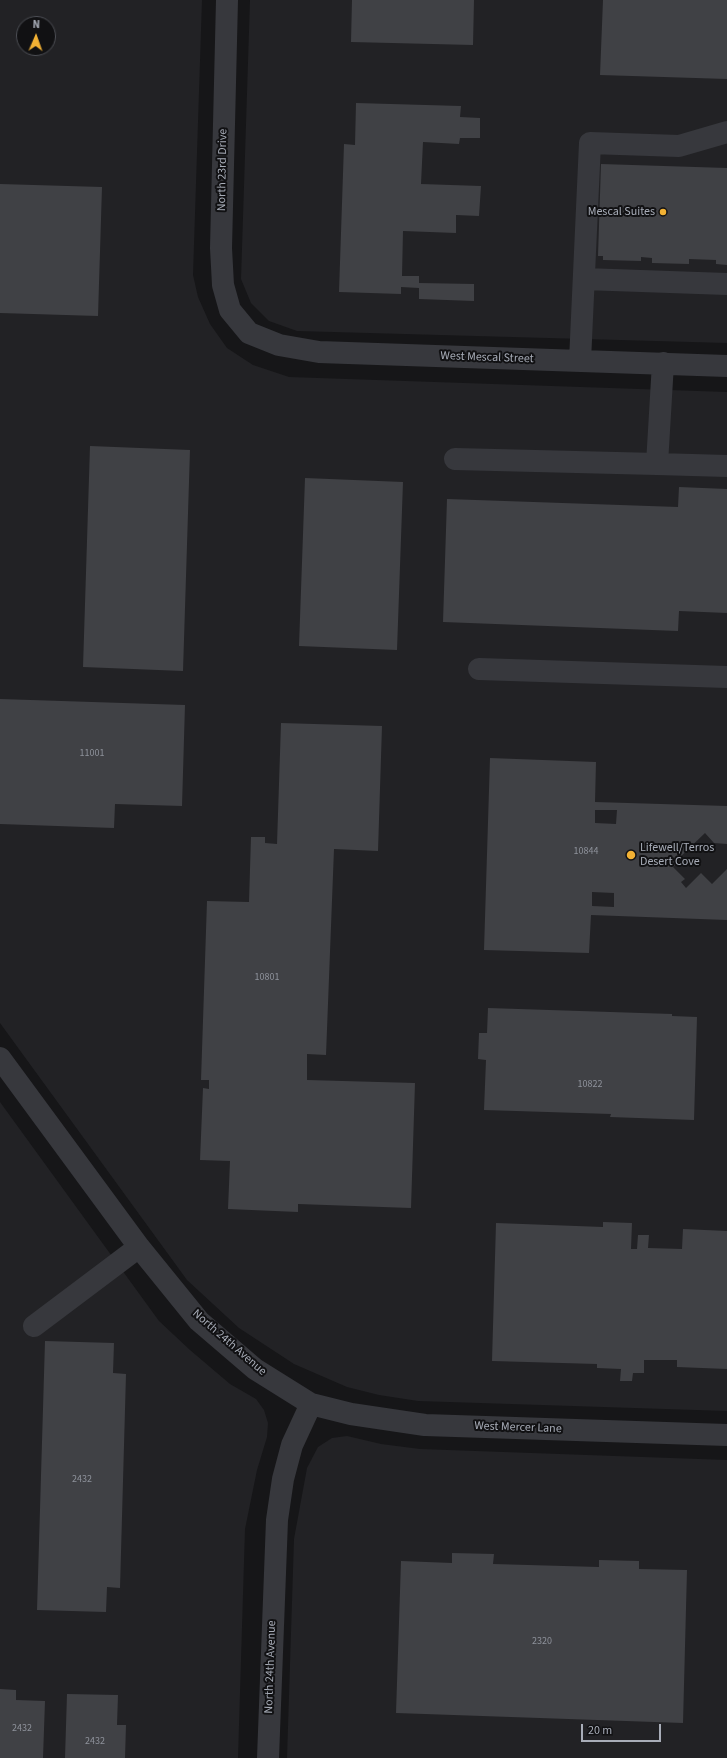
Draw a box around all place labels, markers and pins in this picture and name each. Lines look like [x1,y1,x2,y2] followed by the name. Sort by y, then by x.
[588,205,655,219] place label: Mescal Suites
[658,207,668,217] marker: Mescal Suites
[640,841,714,869] place label: Lifewell/Terros Desert Cove
[625,849,637,861] marker: Lifewell/Terros Desert Cove

